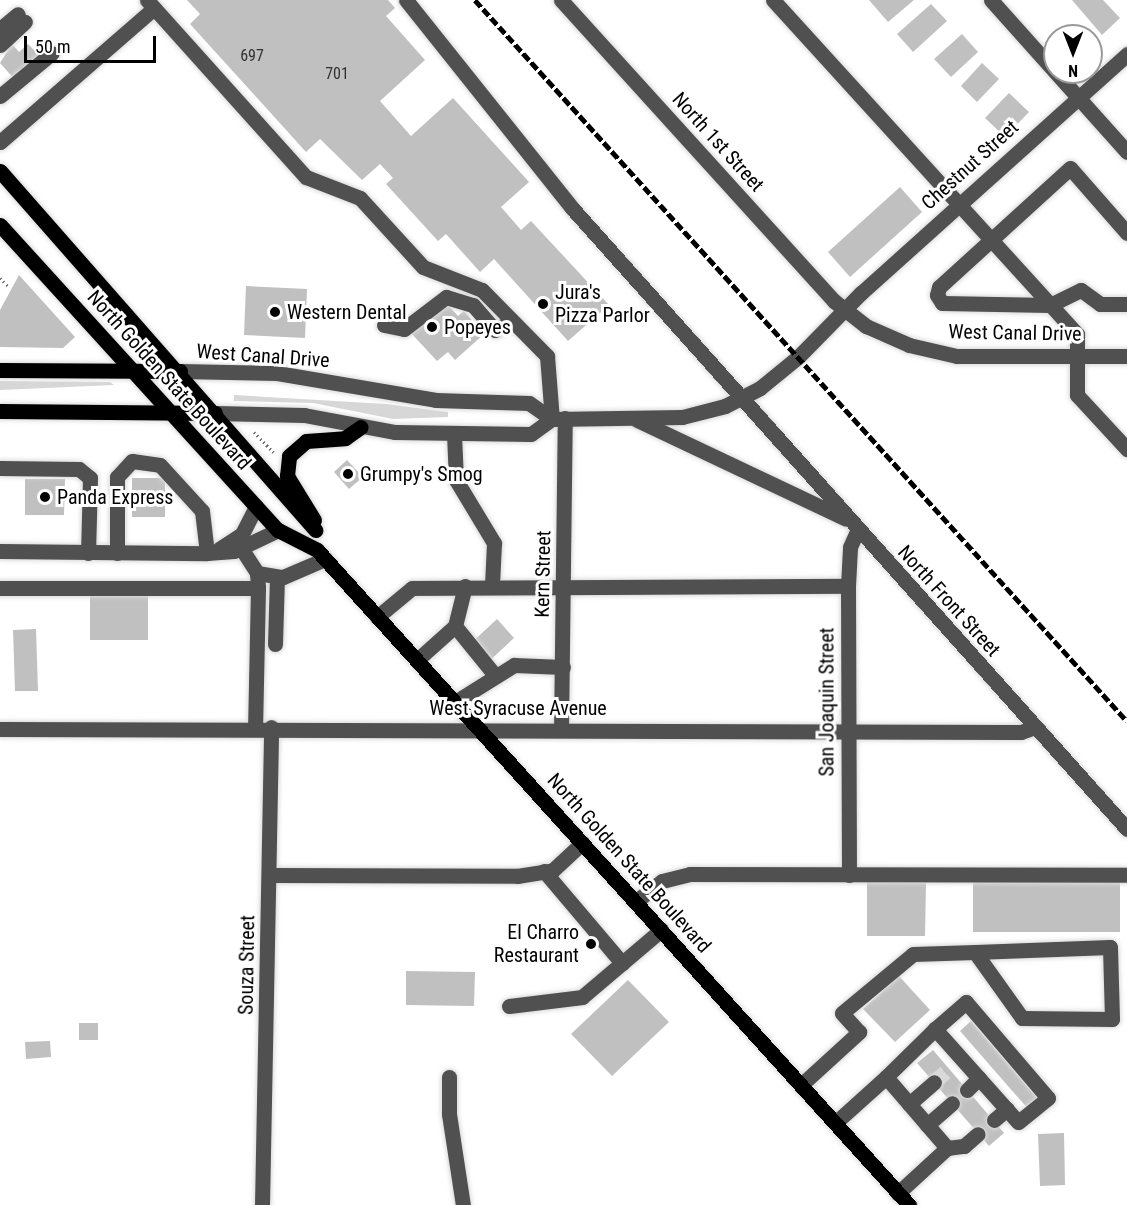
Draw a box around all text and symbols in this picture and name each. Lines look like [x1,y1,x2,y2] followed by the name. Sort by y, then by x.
[27,24,159,62] scale bar
[1043,24,1103,84] north arrow
[35,36,70,57] text: 50 m
[240,46,264,66] house number: 697
[1068,61,1078,80] text: N
[325,64,349,84] house number: 701
[667,87,769,197] street label: North 1st Street
[917,115,1023,215] street label: Chestnut Street
[555,280,650,327] place label: Jura's Pizza Parlor
[82,285,256,475] street label: North Golden State Boulevard
[536,297,550,311] marker: Jura's Pizza Parlor
[287,300,407,324] place label: Western Dental
[268,305,282,319] marker: Western Dental
[444,315,511,339] place label: Popeyes
[425,320,439,334] marker: Popeyes
[948,320,1082,346] street label: West Canal Drive
[196,339,330,373] street label: West Canal Drive
[360,462,483,486] place label: Grumpy's Smog
[341,467,355,481] marker: Grumpy's Smog
[57,485,173,509] place label: Panda Express
[38,490,52,504] marker: Panda Express
[530,530,556,618] street label: Kern Street
[893,540,1005,662] street label: North Front Street
[815,628,839,776] street label: San Joaquin Street
[429,696,607,720] street label: West Syracuse Avenue
[542,768,716,958] street label: North Golden State Boulevard
[234,915,260,1015] street label: Souza Street
[494,921,579,968] place label: El Charro Restaurant
[584,937,598,951] marker: El Charro Restaurant

